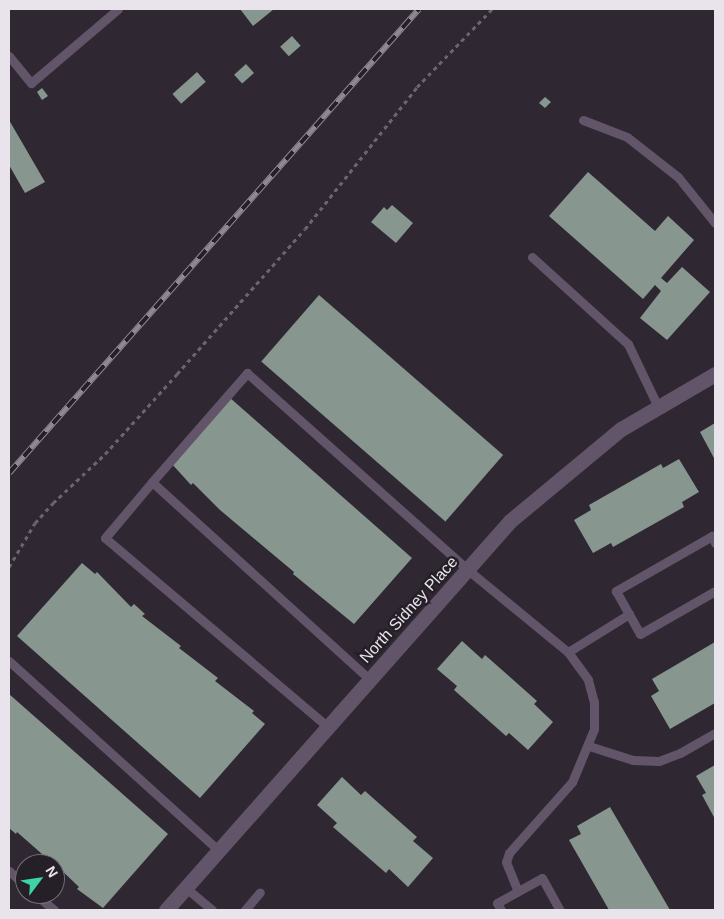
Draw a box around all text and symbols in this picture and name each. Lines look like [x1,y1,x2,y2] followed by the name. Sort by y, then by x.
[356,553,462,667] street label: North Sidney Place
[15,854,65,904] north arrow
[43,863,61,880] text: N

